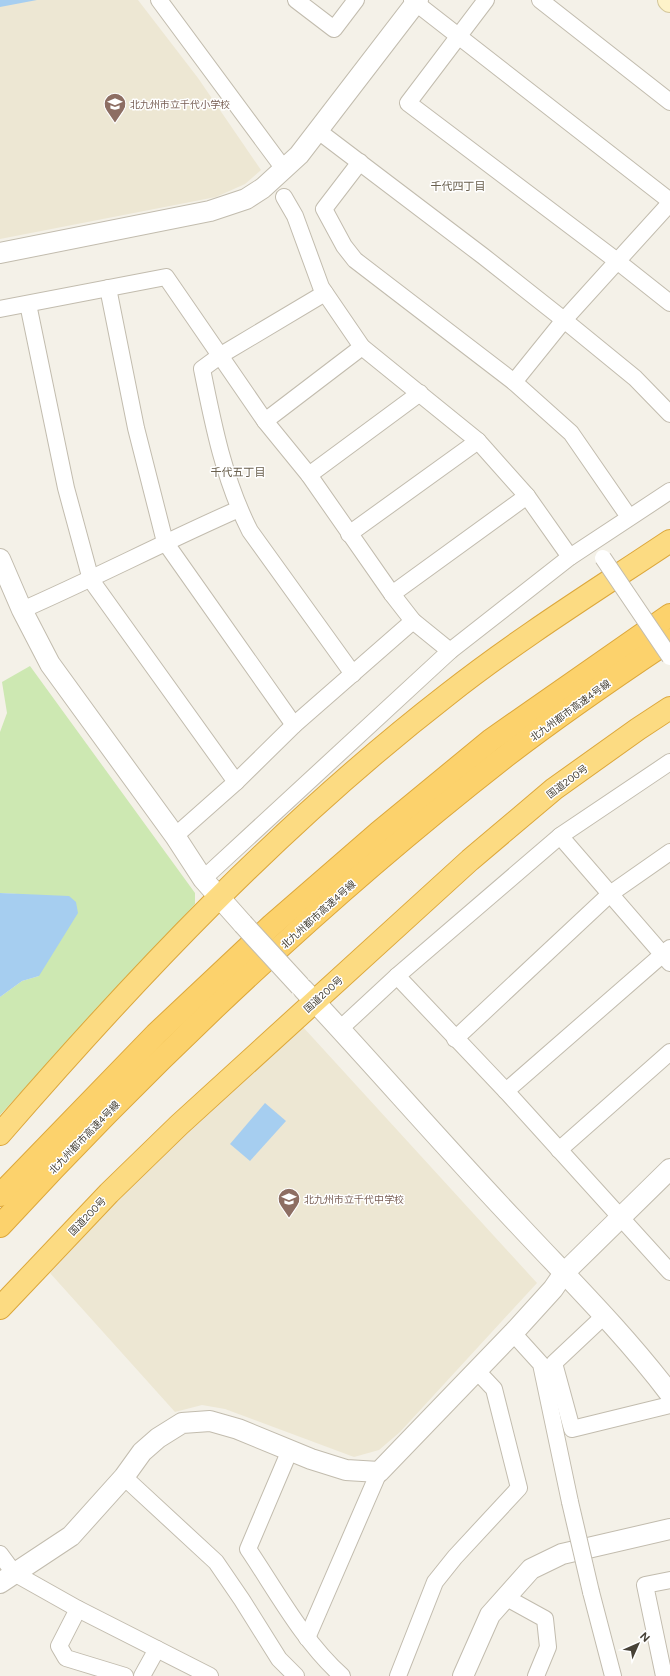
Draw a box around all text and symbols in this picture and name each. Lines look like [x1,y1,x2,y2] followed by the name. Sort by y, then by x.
[102,91,128,124] school or university icon: 北九州市立千代小学校
[130,98,230,111] place label: 北九州市立千代小学校
[431,180,486,193] district label: 千代四丁目
[211,466,266,479] district label: 千代五丁目
[528,677,613,744] street label: 北九州都市高速4号線
[544,762,591,801] street label: 国道200号
[278,877,358,951] street label: 北九州都市高速4号線
[301,973,346,1015] street label: 国道200号
[46,1098,122,1176] street label: 北九州都市高速4号線
[276,1186,302,1219] school or university icon: 北九州市立千代中学校
[304,1193,404,1206] place label: 北九州市立千代中学校
[66,1194,109,1238] street label: 国道200号
[618,1624,658,1664] north arrow
[637,1630,652,1645] text: N

